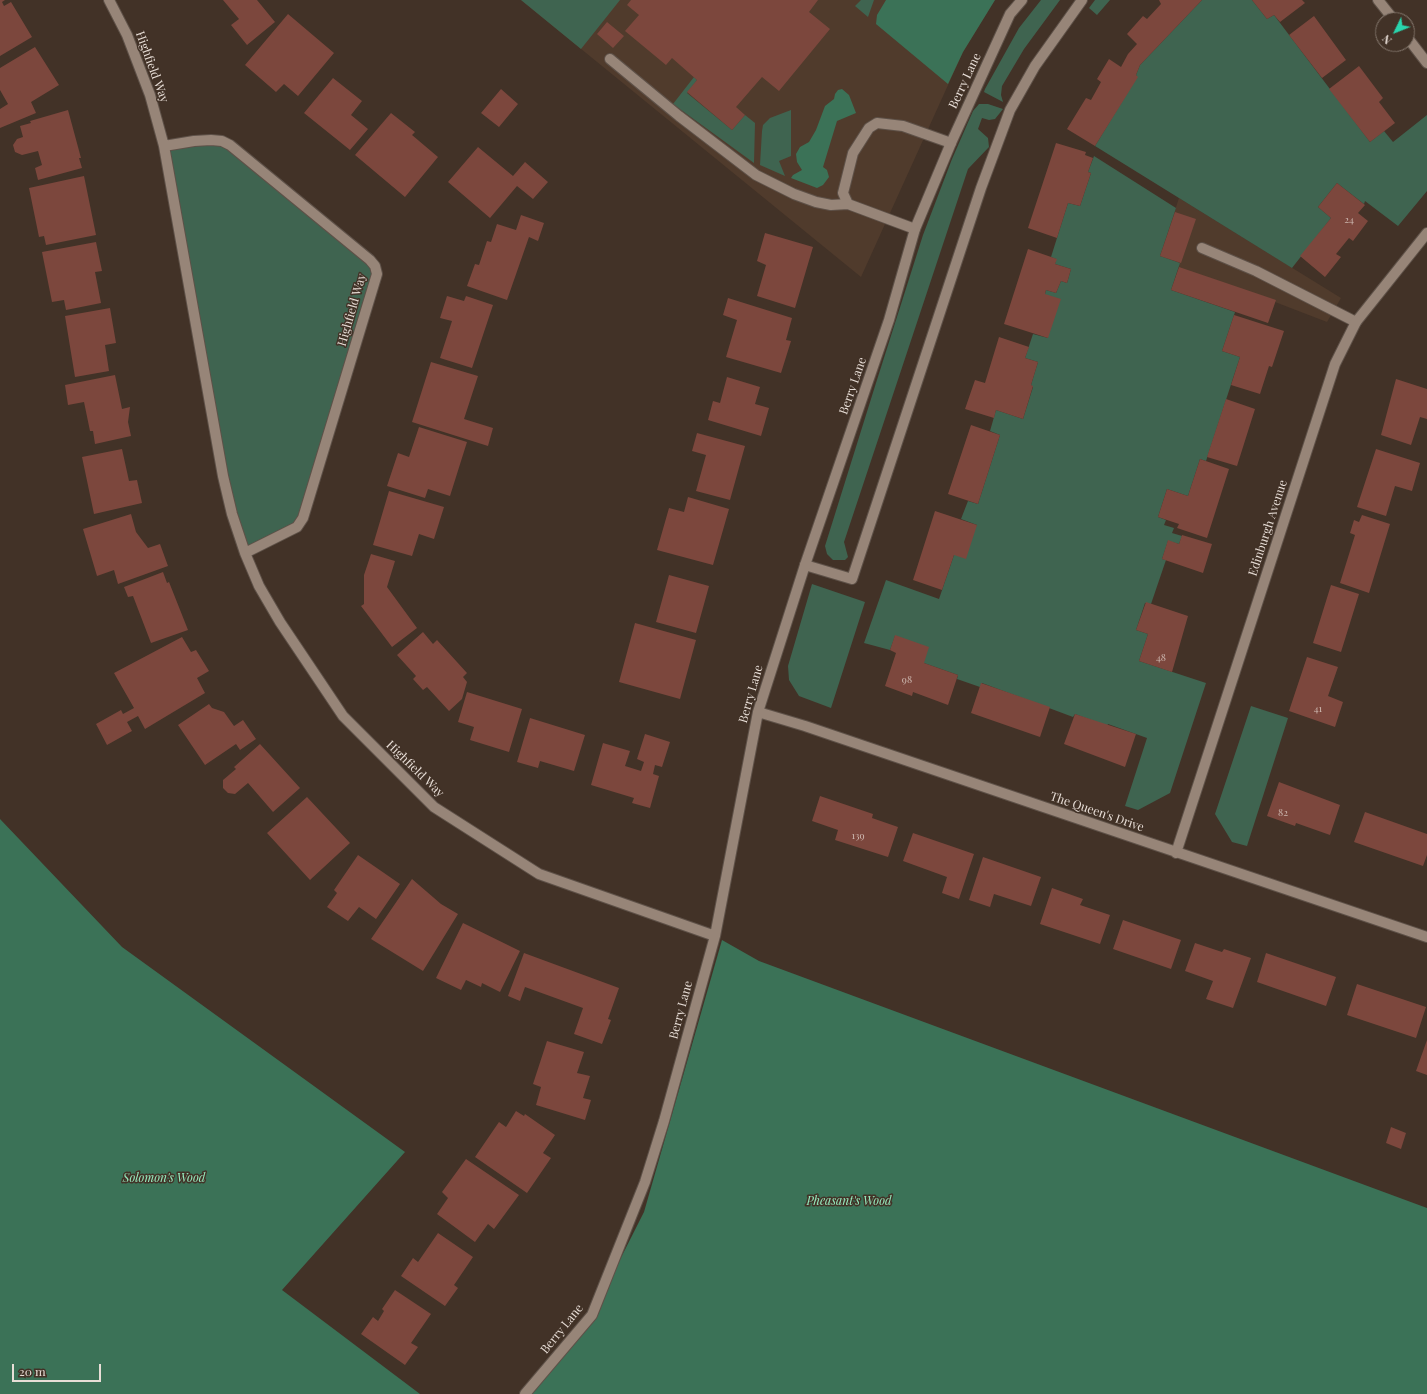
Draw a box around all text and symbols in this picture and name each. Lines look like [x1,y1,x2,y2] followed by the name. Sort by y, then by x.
[1375,12,1415,52] north arrow
[132,29,172,105] street label: Highfield Way
[1378,32,1395,48] text: N
[946,51,984,111] street label: Berry Lane
[1344,214,1354,226] house number: 24
[335,272,369,348] street label: Highfield Way
[837,356,869,416] street label: Berry Lane
[1246,478,1290,578] street label: Edinburgh Avenue
[1156,652,1166,664] house number: 48
[736,663,766,725] street label: Berry Lane
[902,674,912,686] house number: 98
[1314,703,1322,715] house number: 41
[383,738,447,800] street label: Highfield Way
[1048,789,1146,835] street label: The Queen's Drive
[1278,807,1288,819] house number: 82
[851,830,865,842] house number: 139
[666,979,696,1041] street label: Berry Lane
[123,1171,205,1185] park label: Solomon's Wood
[806,1194,892,1208] park label: Pheasant's Wood
[538,1301,586,1357] street label: Berry Lane
[14,1356,103,1382] scale bar
[19,1363,46,1379] text: 20 m

